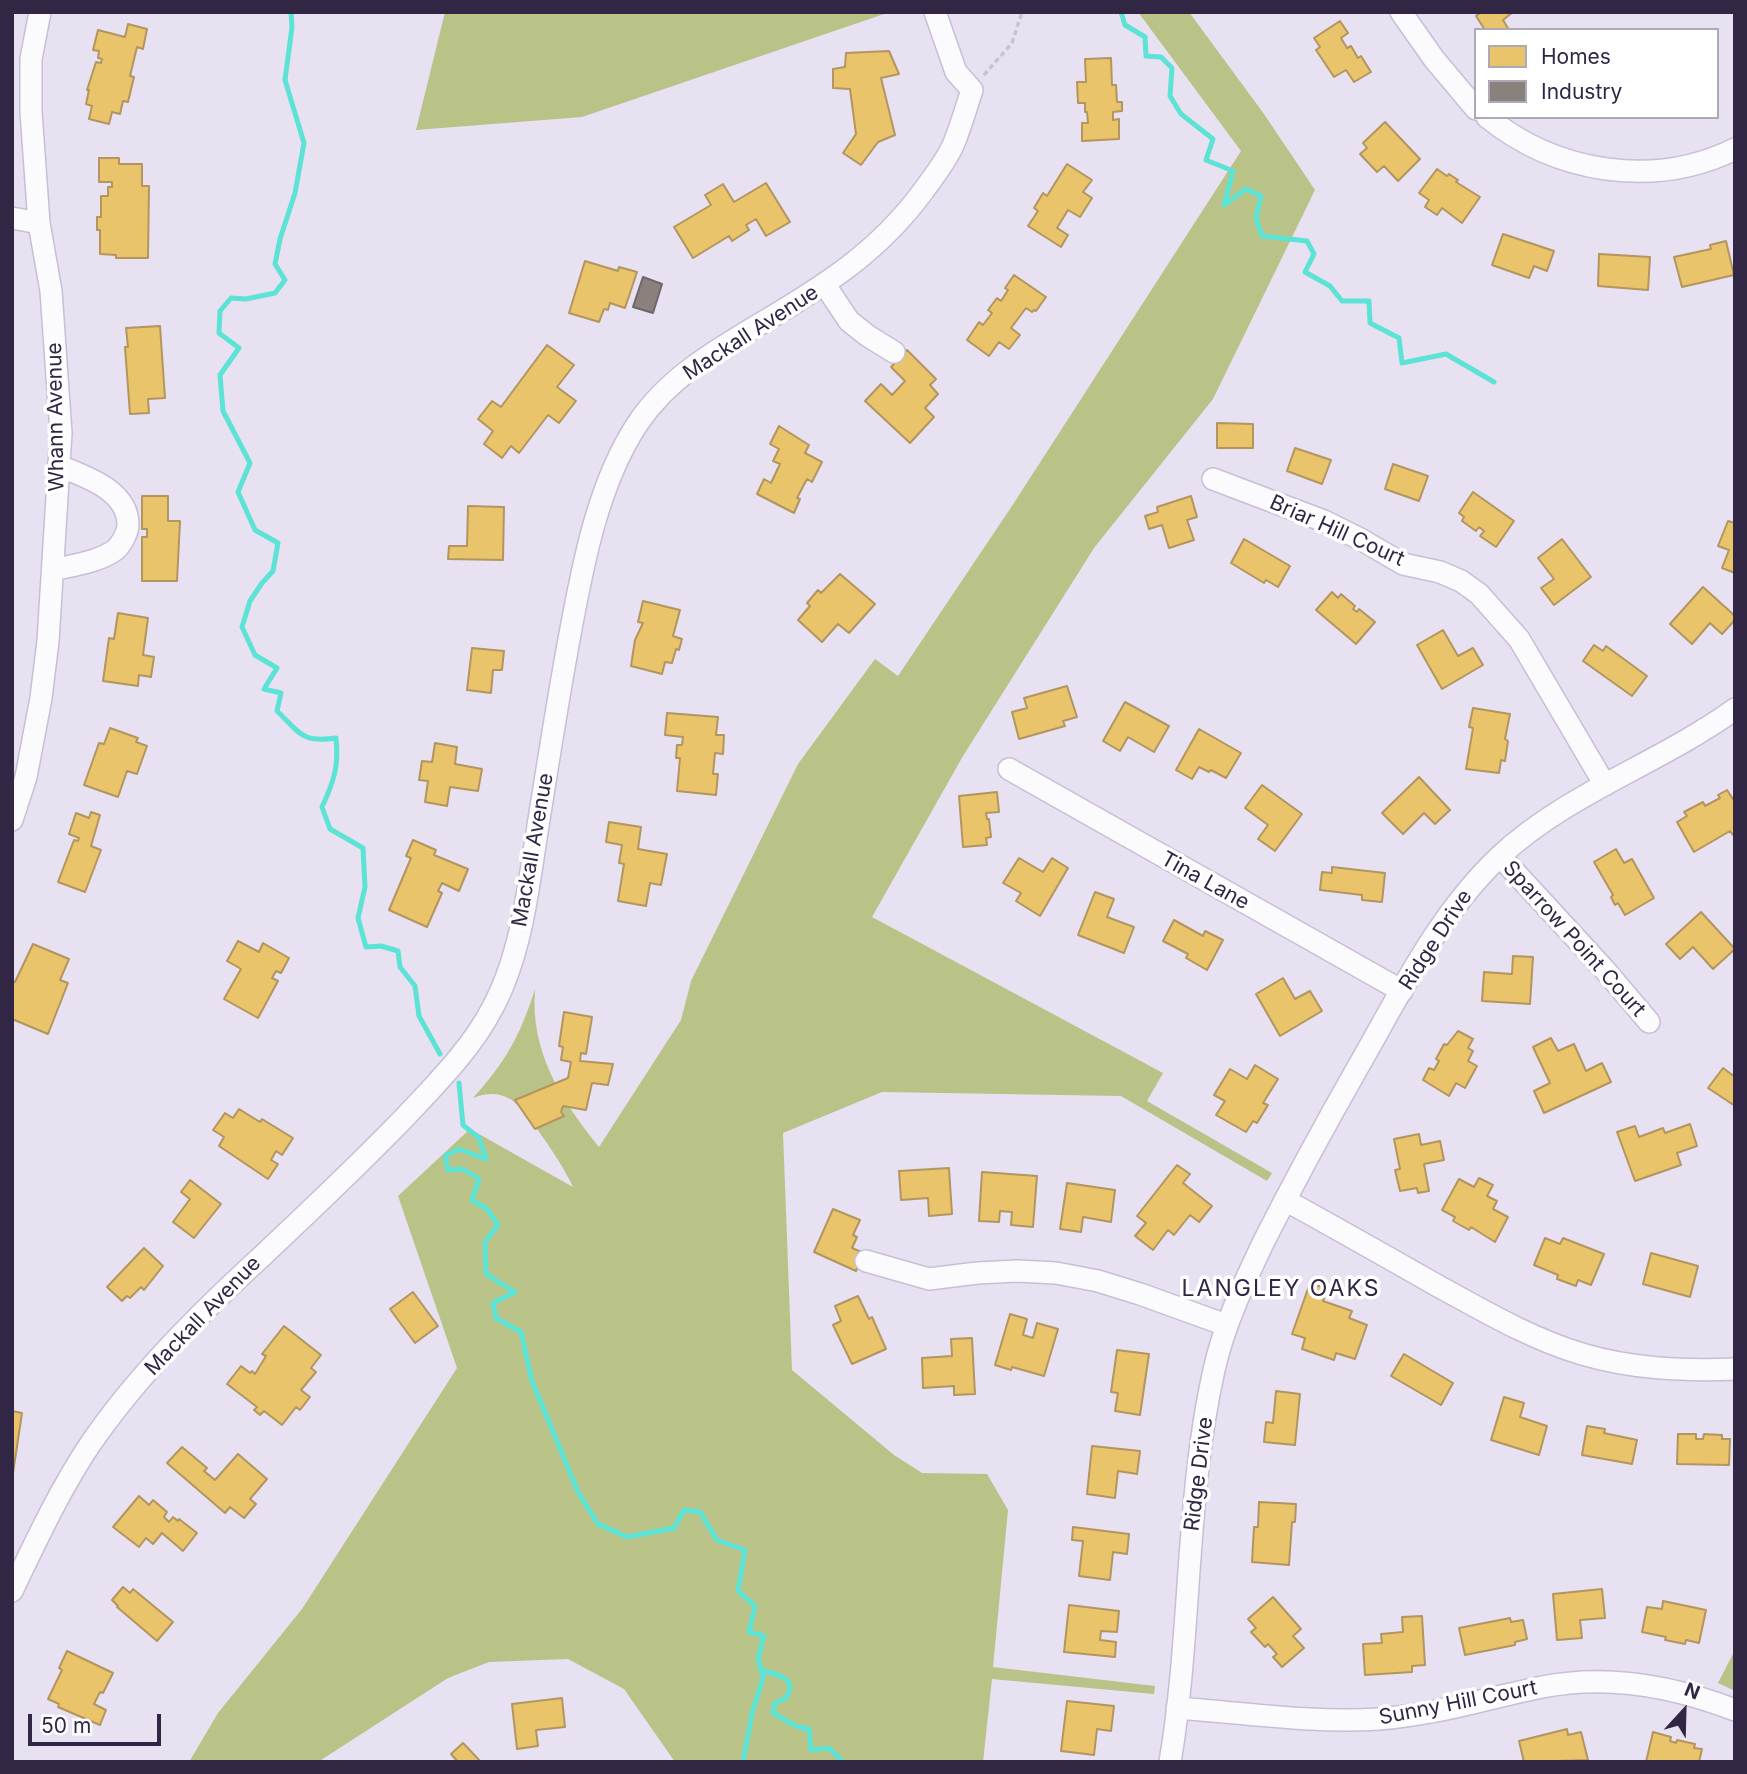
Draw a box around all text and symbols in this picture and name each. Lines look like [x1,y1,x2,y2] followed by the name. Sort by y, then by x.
[1474,28,1719,119] legend
[1541,44,1611,69] text: Homes
[1541,79,1622,104] text: Industry
[679,280,823,386] street label: Mackall Avenue
[42,342,70,492] street label: Whann Avenue
[1266,490,1408,572] street label: Briar Hill Court
[507,771,559,929] street label: Mackall Avenue
[1156,846,1254,916] street label: Tina Lane
[1497,856,1651,1022] street label: Sparrow Point Court
[1394,885,1478,995] street label: Ridge Drive
[140,1251,266,1381] street label: Mackall Avenue
[1183,1275,1379,1303] district label: LANGLEY OAKS
[1180,1416,1218,1532] street label: Ridge Drive
[1377,1675,1539,1731] street label: Sunny Hill Court
[1649,1676,1719,1746] north arrow
[1681,1678,1703,1704] text: N
[32,1700,164,1744] scale bar
[41,1713,91,1738] text: 50 m

